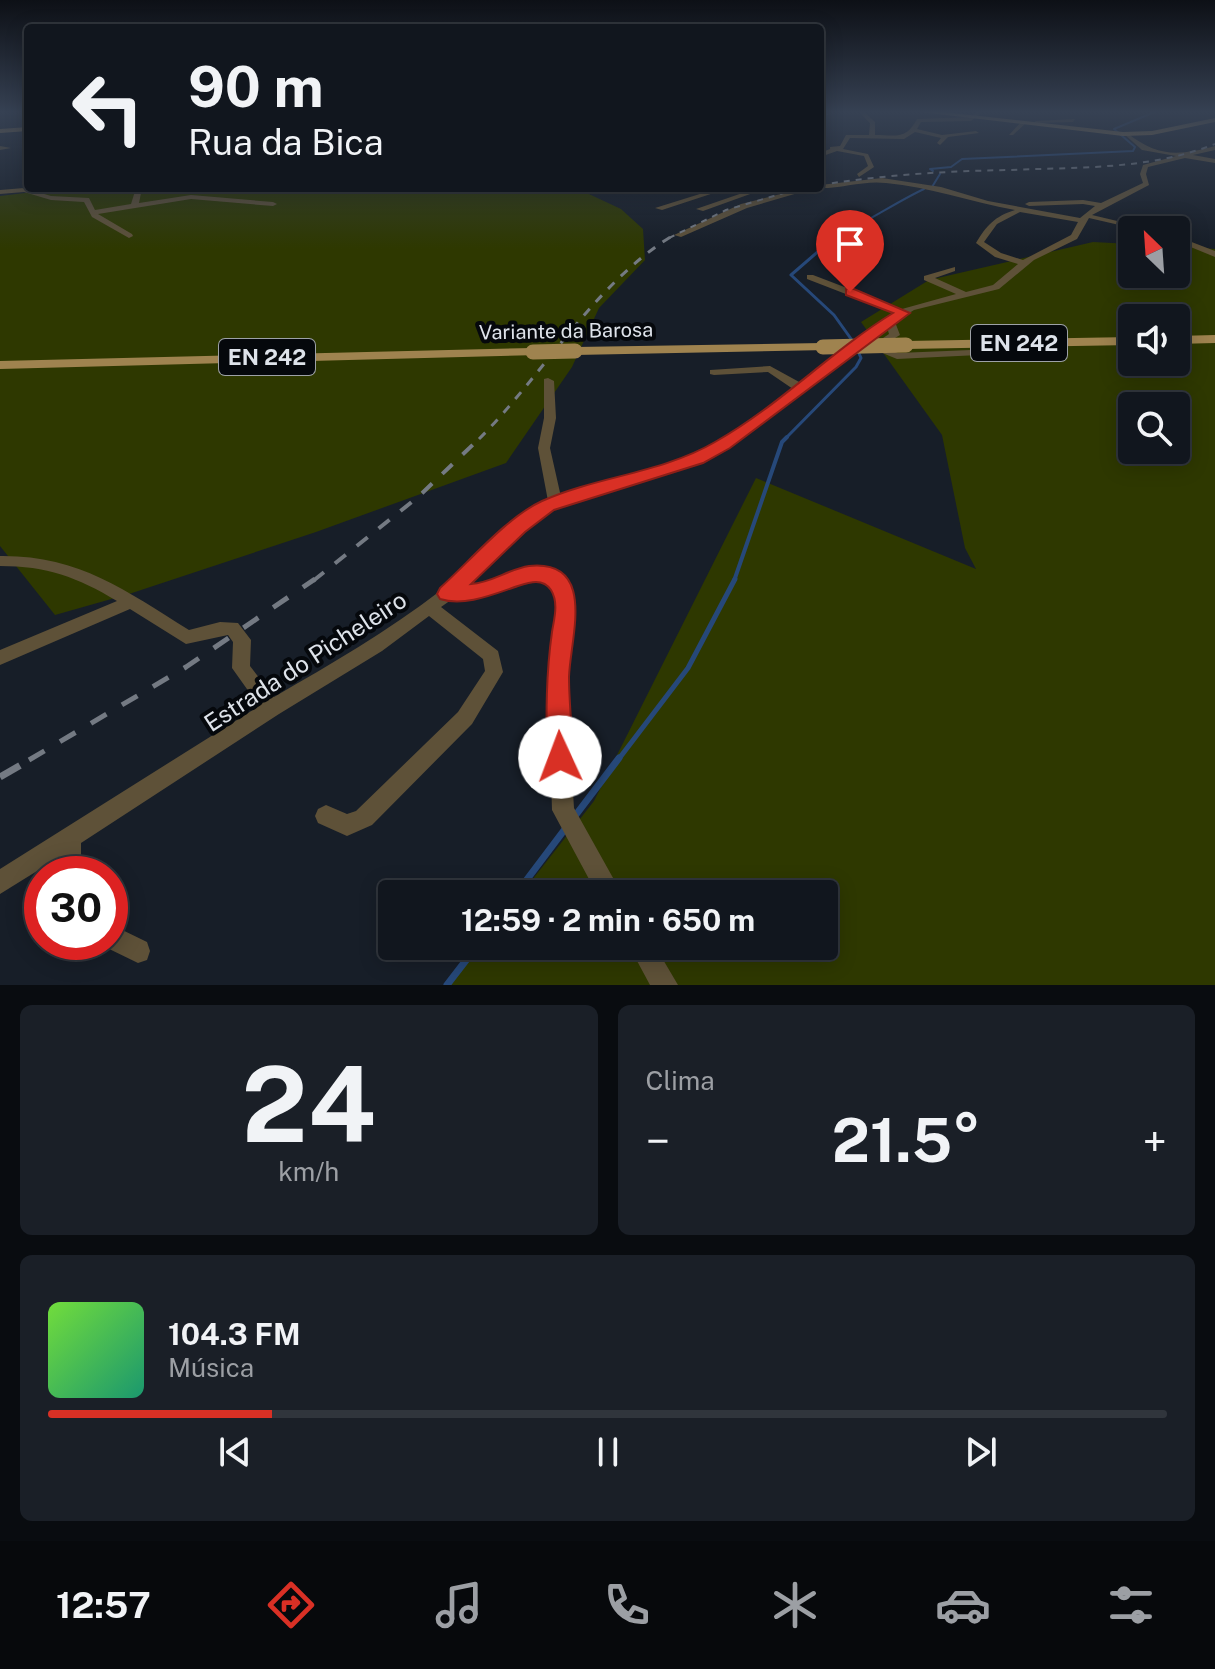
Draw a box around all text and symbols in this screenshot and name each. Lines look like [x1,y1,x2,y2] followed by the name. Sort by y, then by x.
[188,54,324,120] text: 90 m
[56,56,160,160] icon: left
[188,121,384,163] text: Rua da Bica
[816,210,884,292] pin
[1118,216,1190,288] north arrow
[1118,216,1190,464] map controls
[828,222,872,266] icon: arrive
[1118,304,1190,376] button: sound
[479,317,653,345] street label: Variante da Barosa
[971,325,1067,361] road number: EN 242
[219,339,315,375] road number: EN 242
[1118,392,1190,464] button: search
[199,585,411,737] street label: Estrada do Picheleiro
[518,715,602,799] position arrow
[24,856,128,960] speed limit sign: 30
[461,902,755,938] text: 12:59 · 2 min · 650 m
[242,1043,376,1165] text: 24
[646,1065,715,1096] text: Clima
[832,1105,981,1176] text: 21.5°
[646,1115,670,1167] text: −
[1143,1115,1167,1167] text: +
[278,1156,339,1187] text: km/h
[168,1316,300,1352] text: 104.3 FM
[168,1352,254,1383] text: Música
[213,1430,257,1474] icon: previous
[586,1430,630,1474] icon: pause
[959,1430,1003,1474] icon: next
[263,1577,319,1633] icon: directions
[431,1577,487,1633] icon: music
[599,1577,655,1633] icon: phone
[767,1577,823,1633] icon: climate
[935,1577,991,1633] icon: car
[1103,1577,1159,1633] icon: filters
[56,1584,151,1626] text: 12:57

